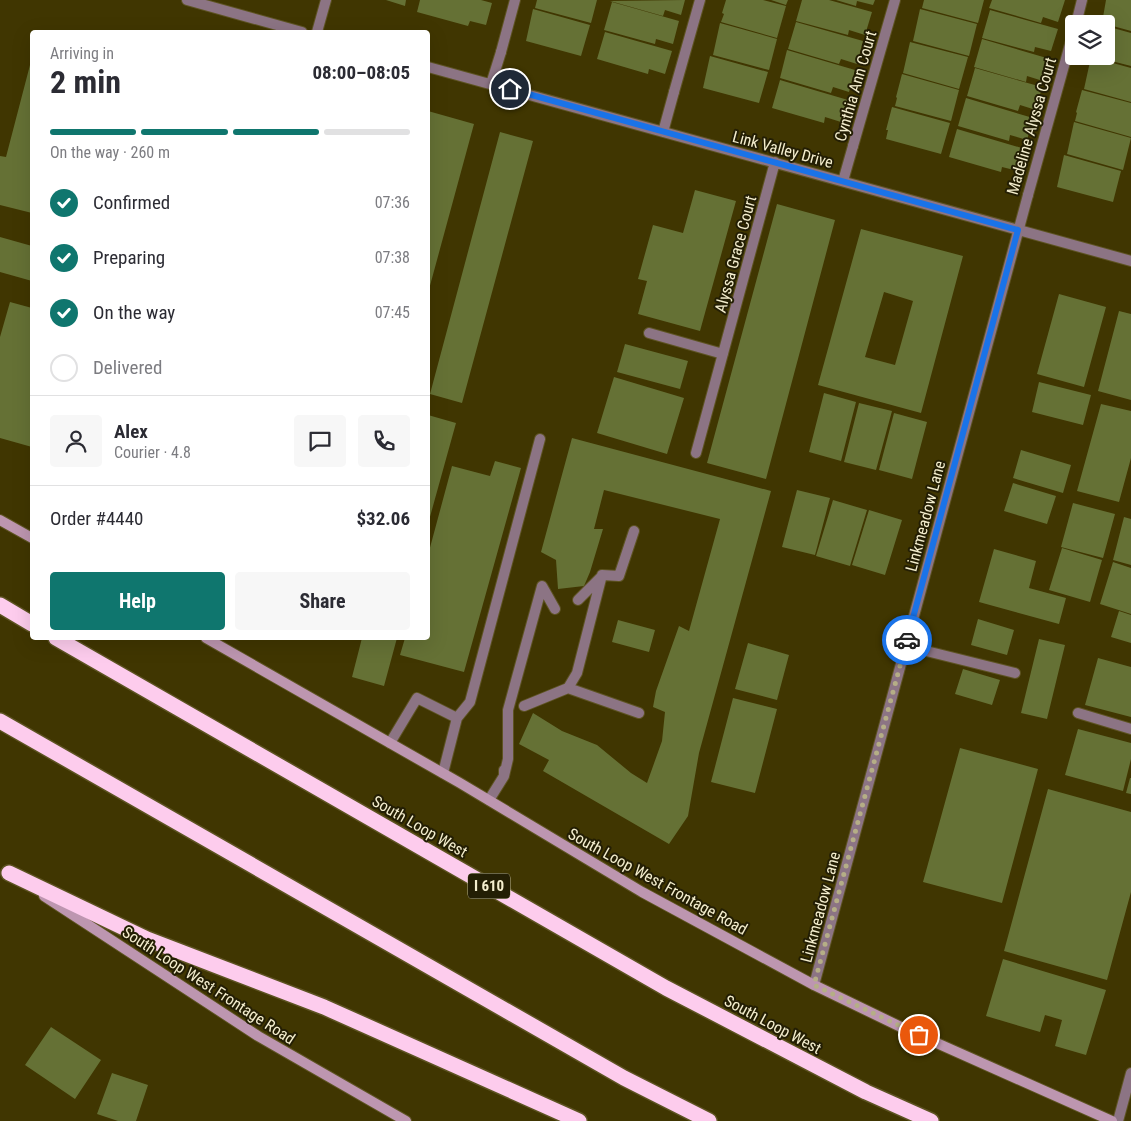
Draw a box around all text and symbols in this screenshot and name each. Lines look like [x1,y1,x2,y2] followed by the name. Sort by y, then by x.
[1065,15,1115,65] map controls
[1065,15,1115,65] button: layers
[831,28,880,144] street label: Cynthia Ann Court
[50,44,114,63] text: Arriving in
[1003,55,1060,197] street label: Madeline Alyssa Court
[312,61,410,84] text: 08:00–08:05
[50,63,121,101] text: 2 min
[489,68,531,110] pin
[496,75,524,103] icon: home
[731,127,835,172] street label: Link Valley Drive
[50,143,170,162] text: On the way · 260 m
[50,189,78,217] icon: check
[93,191,170,214] text: Confirmed
[375,193,410,212] text: 07:36
[711,193,760,315] street label: Alyssa Grace Court
[50,244,78,272] icon: check
[93,246,165,269] text: Preparing
[375,248,410,267] text: 07:38
[50,299,78,327] icon: check
[93,301,175,324] text: On the way
[375,303,410,322] text: 07:45
[93,356,162,379] text: Delivered
[50,415,102,467] button: person
[294,415,346,467] button: chat
[358,415,410,467] button: phone
[114,420,148,443] text: Alex
[114,443,191,462] text: Courier · 4.8
[902,459,949,574] street label: Linkmeadow Lane
[50,507,143,530] text: Order #4440
[356,507,410,530] text: $32.06
[50,572,225,630] button: Help
[235,572,410,630] button: Share
[882,615,932,665] courier
[893,626,921,654] icon: car
[369,791,471,862] street label: South Loop West
[565,824,751,939] street label: South Loop West Frontage Road
[797,850,844,965] street label: Linkmeadow Lane
[468,874,510,898] road number: I 610
[119,922,299,1048] street label: South Loop West Frontage Road
[721,991,825,1058] street label: South Loop West
[898,1014,940,1056] pin
[905,1021,933,1049] icon: bag

